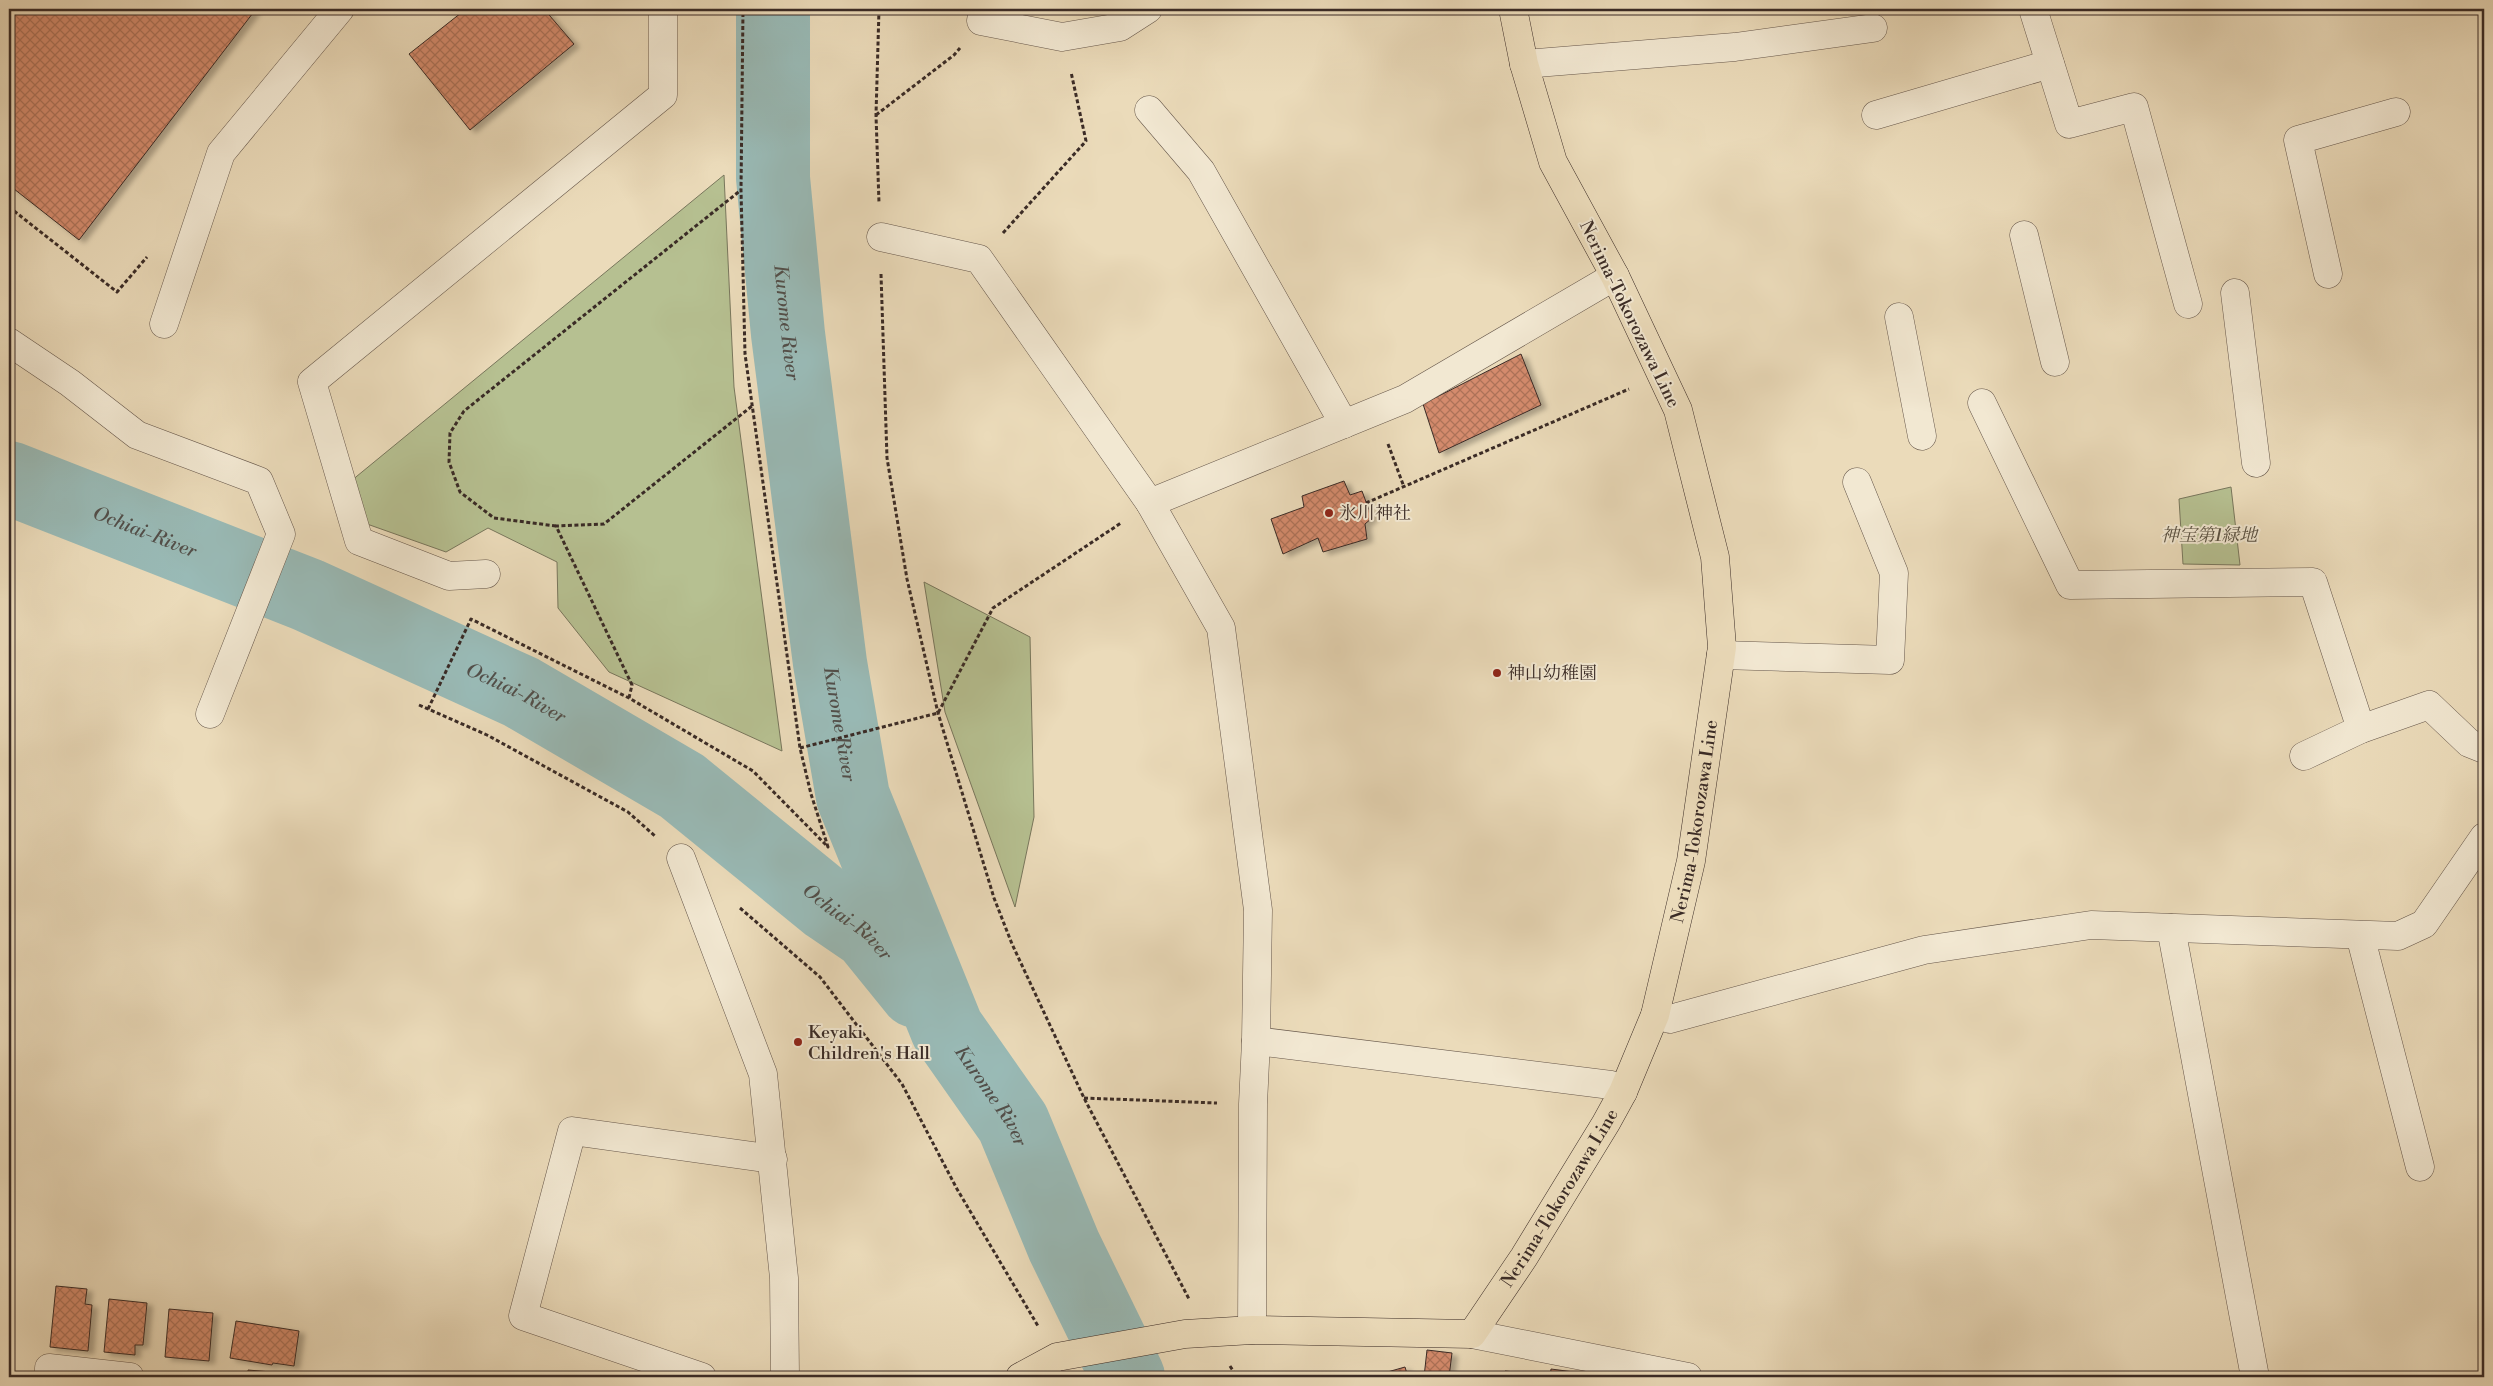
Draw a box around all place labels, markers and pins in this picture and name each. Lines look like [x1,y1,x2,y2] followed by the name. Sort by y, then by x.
[1339,502,1411,525] place label: 氷川神社
[1323,507,1335,519] marker: 氷川神社
[1507,662,1597,685] place label: 神山幼稚園
[1491,667,1503,679] marker: 神山幼稚園
[808,1021,931,1065] place label: Keyaki Children's Hall
[792,1036,804,1048] marker: Keyaki Children's Hall

